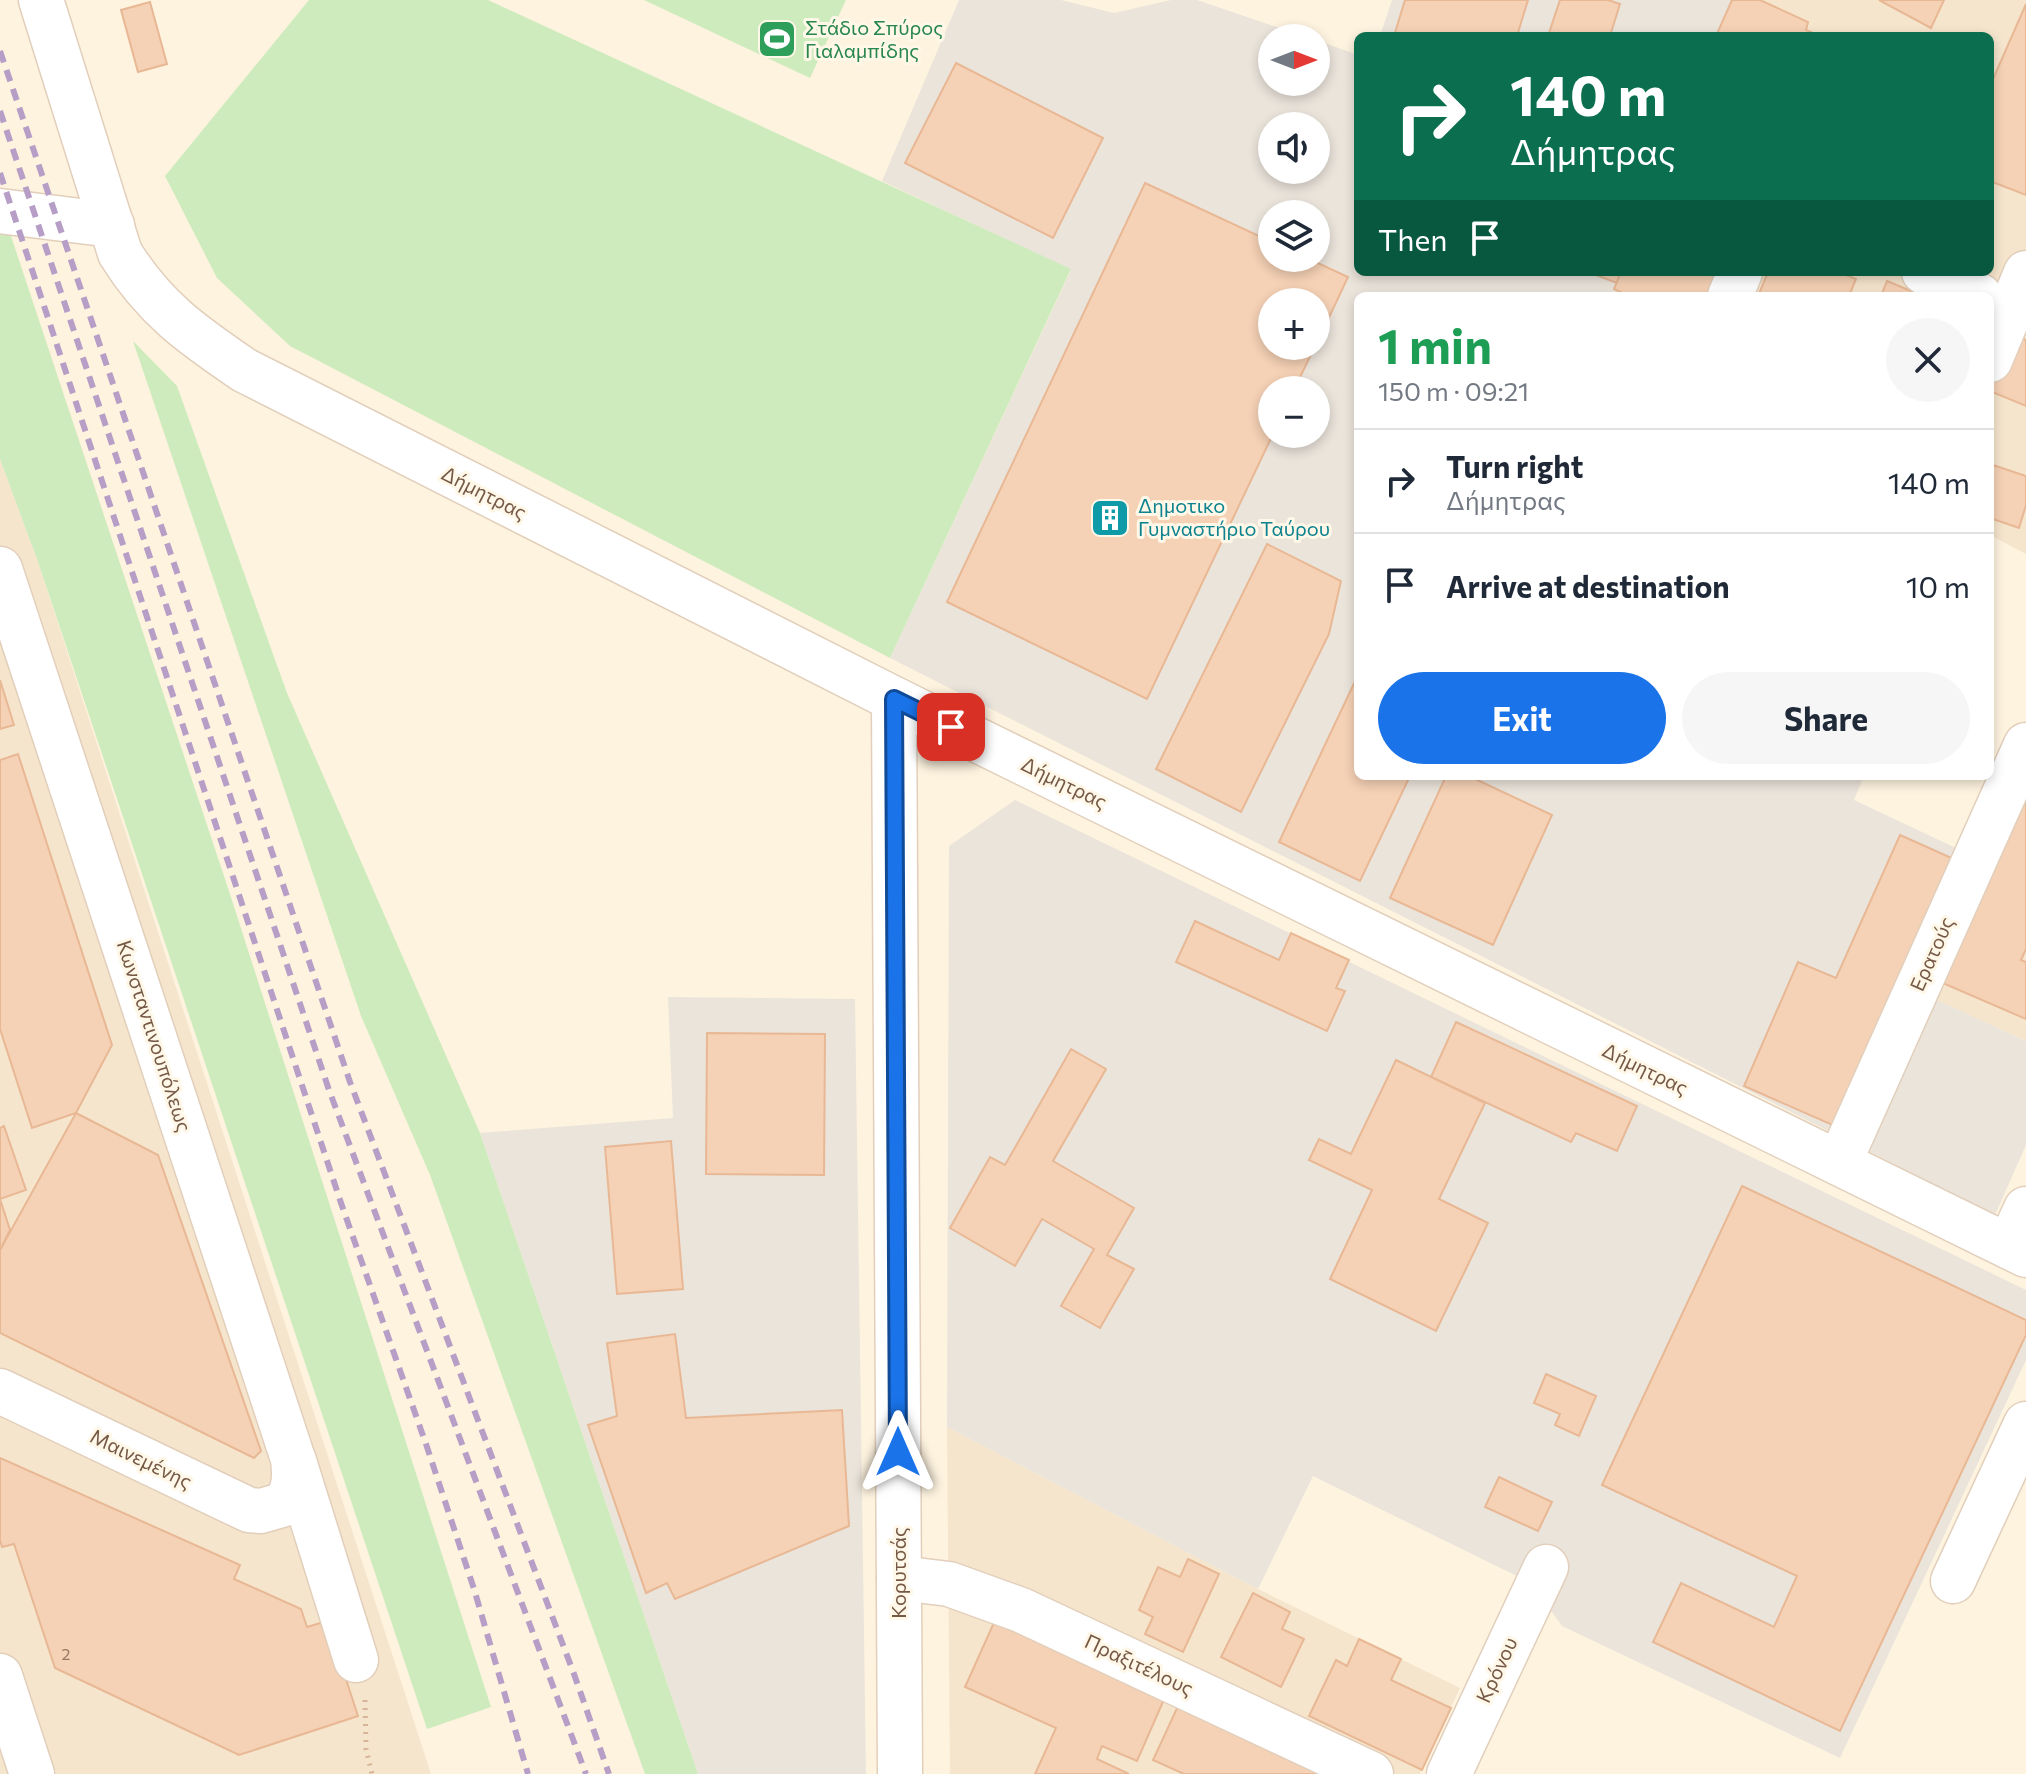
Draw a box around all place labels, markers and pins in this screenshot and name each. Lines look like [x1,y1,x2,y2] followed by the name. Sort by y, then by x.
[805,15,943,62] place label: Στάδιο Σπύρος Γιαλαμπίδης
[756,18,798,60] sports icon: Στάδιο Σπύρος Γιαλαμπίδης
[1138,493,1330,540] place label: Δημοτικο Γυμναστήριο Ταύρου
[1089,497,1131,539] building icon: Δημοτικο Γυμναστήριο Ταύρου
[917,693,985,761] pin

